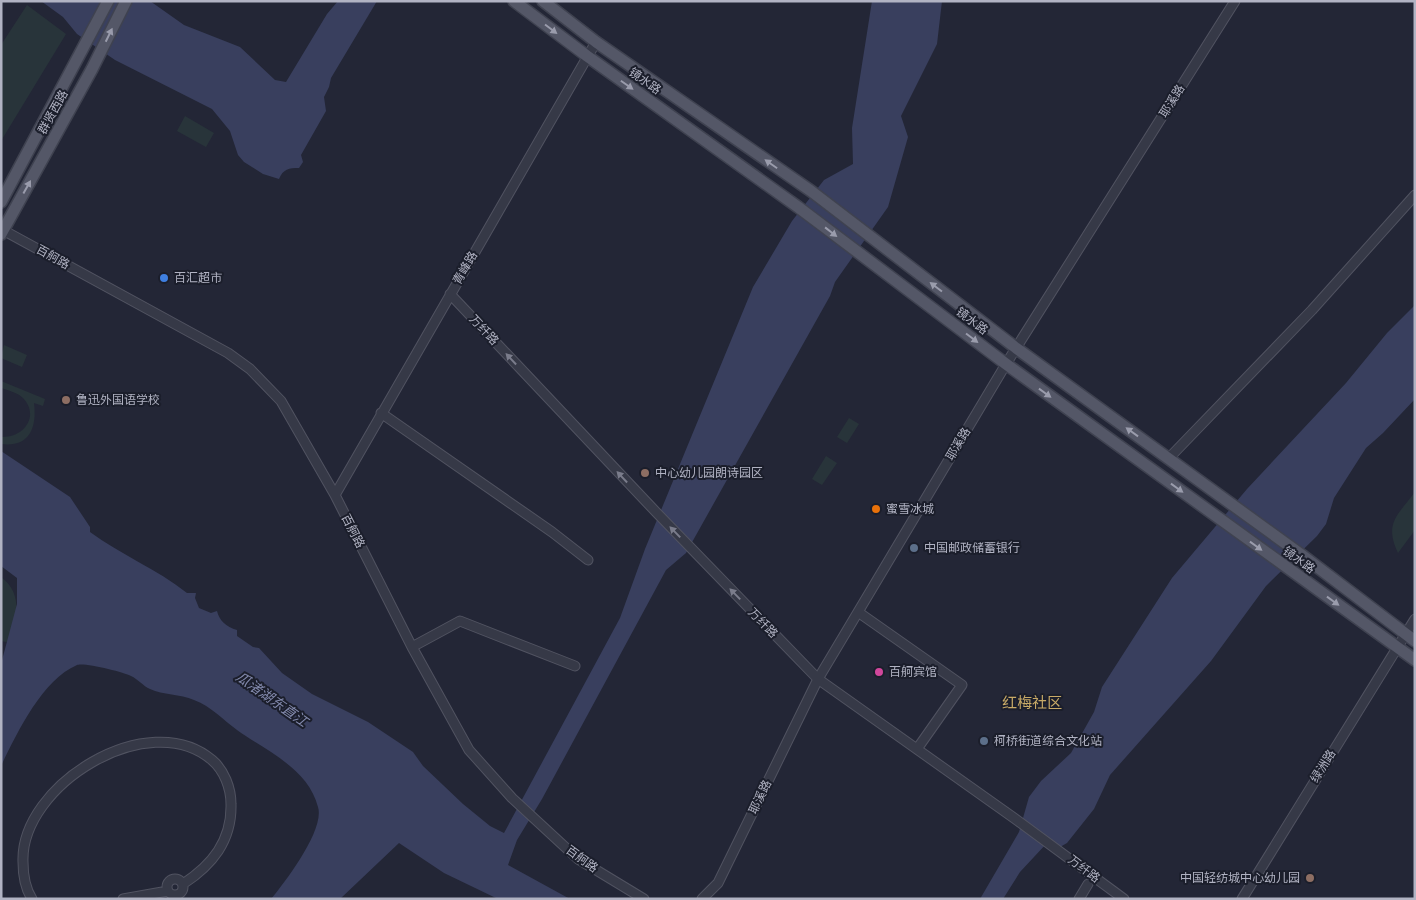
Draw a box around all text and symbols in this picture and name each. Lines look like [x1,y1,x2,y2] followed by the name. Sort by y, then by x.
[544,24,558,34] one-way arrow
[105,28,113,42] one-way arrow
[626,65,664,97] street label: 镜水路
[620,80,634,90] one-way arrow
[1157,82,1187,120] street label: 耶溪路
[35,88,71,136] street label: 群贤西路
[764,159,778,169] one-way arrow
[22,181,31,194] one-way arrow
[824,226,837,237] one-way arrow
[34,242,72,272] street label: 百舸路
[450,249,480,287] street label: 青峰路
[174,271,222,285] place label: 百汇超市
[158,272,170,284] marker: 百汇超市
[930,281,943,292] one-way arrow
[953,305,991,337] street label: 镜水路
[467,312,501,348] street label: 万纤路
[965,333,979,343] one-way arrow
[505,353,517,365] one-way arrow
[1039,388,1052,398] one-way arrow
[76,393,160,407] place label: 鲁迅外国语学校
[60,394,72,406] marker: 鲁迅外国语学校
[943,425,973,463] street label: 耶溪路
[1126,427,1139,437] one-way arrow
[655,466,763,480] place label: 中心幼儿园朗诗园区
[639,467,651,479] marker: 中心幼儿园朗诗园区
[616,471,628,483] one-way arrow
[1170,483,1184,493] one-way arrow
[886,502,934,516] place label: 蜜雪冰城
[870,503,882,515] marker: 蜜雪冰城
[339,512,367,550] street label: 百舸路
[669,527,681,539] one-way arrow
[924,541,1020,555] place label: 中国邮政储蓄银行
[1249,541,1263,551] one-way arrow
[908,542,920,554] marker: 中国邮政储蓄银行
[1280,544,1318,576] street label: 镜水路
[729,588,741,600] one-way arrow
[1326,596,1340,606] one-way arrow
[745,605,781,641] street label: 万纤路
[889,665,937,679] place label: 百舸宾馆
[873,666,885,678] marker: 百舸宾馆
[233,668,313,731] water label: 瓜渚湖东直江
[1002,694,1062,711] district label: 红梅社区
[994,734,1102,748] place label: 柯桥街道综合文化站
[978,735,990,747] marker: 柯桥街道综合文化站
[1308,747,1338,785] street label: 绿洲路
[746,778,774,816] street label: 耶溪路
[563,843,601,875] street label: 百舸路
[1065,853,1103,885] street label: 万纤路
[1180,871,1300,885] place label: 中国轻纺城中心幼儿园
[1304,872,1316,884] marker: 中国轻纺城中心幼儿园

